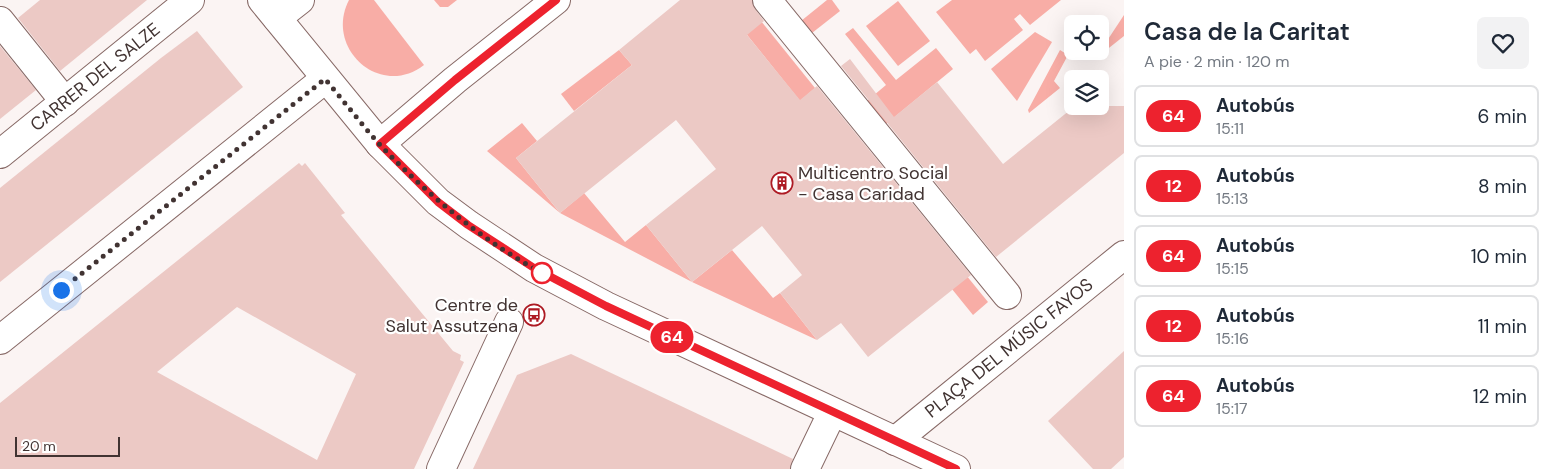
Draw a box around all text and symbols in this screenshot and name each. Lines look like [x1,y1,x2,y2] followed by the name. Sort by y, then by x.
[1064,15,1109,115] map controls
[1064,15,1109,60] button: locate
[1144,16,1350,47] text: Casa de la Caritat
[25,17,165,137] street label: CARRER DEL SALZE
[1477,17,1529,69] button: heart
[1144,51,1289,72] text: A pie · 2 min · 120 m
[1064,70,1109,115] button: layers
[1216,93,1295,118] text: Autobús
[1162,104,1185,128] text: 64
[1478,104,1527,129] text: 6 min
[1216,118,1244,139] text: 15:11
[798,161,948,206] place label: Multicentro Social - Casa Caridad
[1216,163,1295,188] text: Autobús
[770,171,794,195] building icon: Multicentro Social - Casa Caridad
[1165,174,1182,198] text: 12
[1478,174,1527,199] text: 8 min
[1216,188,1248,209] text: 15:13
[1216,233,1295,258] text: Autobús
[1162,244,1185,268] text: 64
[1471,244,1527,269] text: 10 min
[1216,258,1249,279] text: 15:15
[531,262,553,284] unlabelled marker
[920,273,1098,423] street label: PLAÇA DEL MÚSIC FAYOS
[49,278,74,303] your location
[386,293,518,338] place label: Centre de Salut Assutzena
[522,303,546,327] bus stop icon: Centre de Salut Assutzena
[1216,303,1295,328] text: Autobús
[1165,314,1182,338] text: 12
[1478,314,1527,339] text: 11 min
[650,321,694,353] line badge: 64
[660,325,684,349] text: 64
[1216,328,1249,349] text: 15:16
[1216,373,1295,398] text: Autobús
[1162,384,1185,408] text: 64
[1473,384,1527,409] text: 12 min
[1216,398,1248,419] text: 15:17
[15,434,120,457] scale bar
[22,437,56,455] text: 20 m

